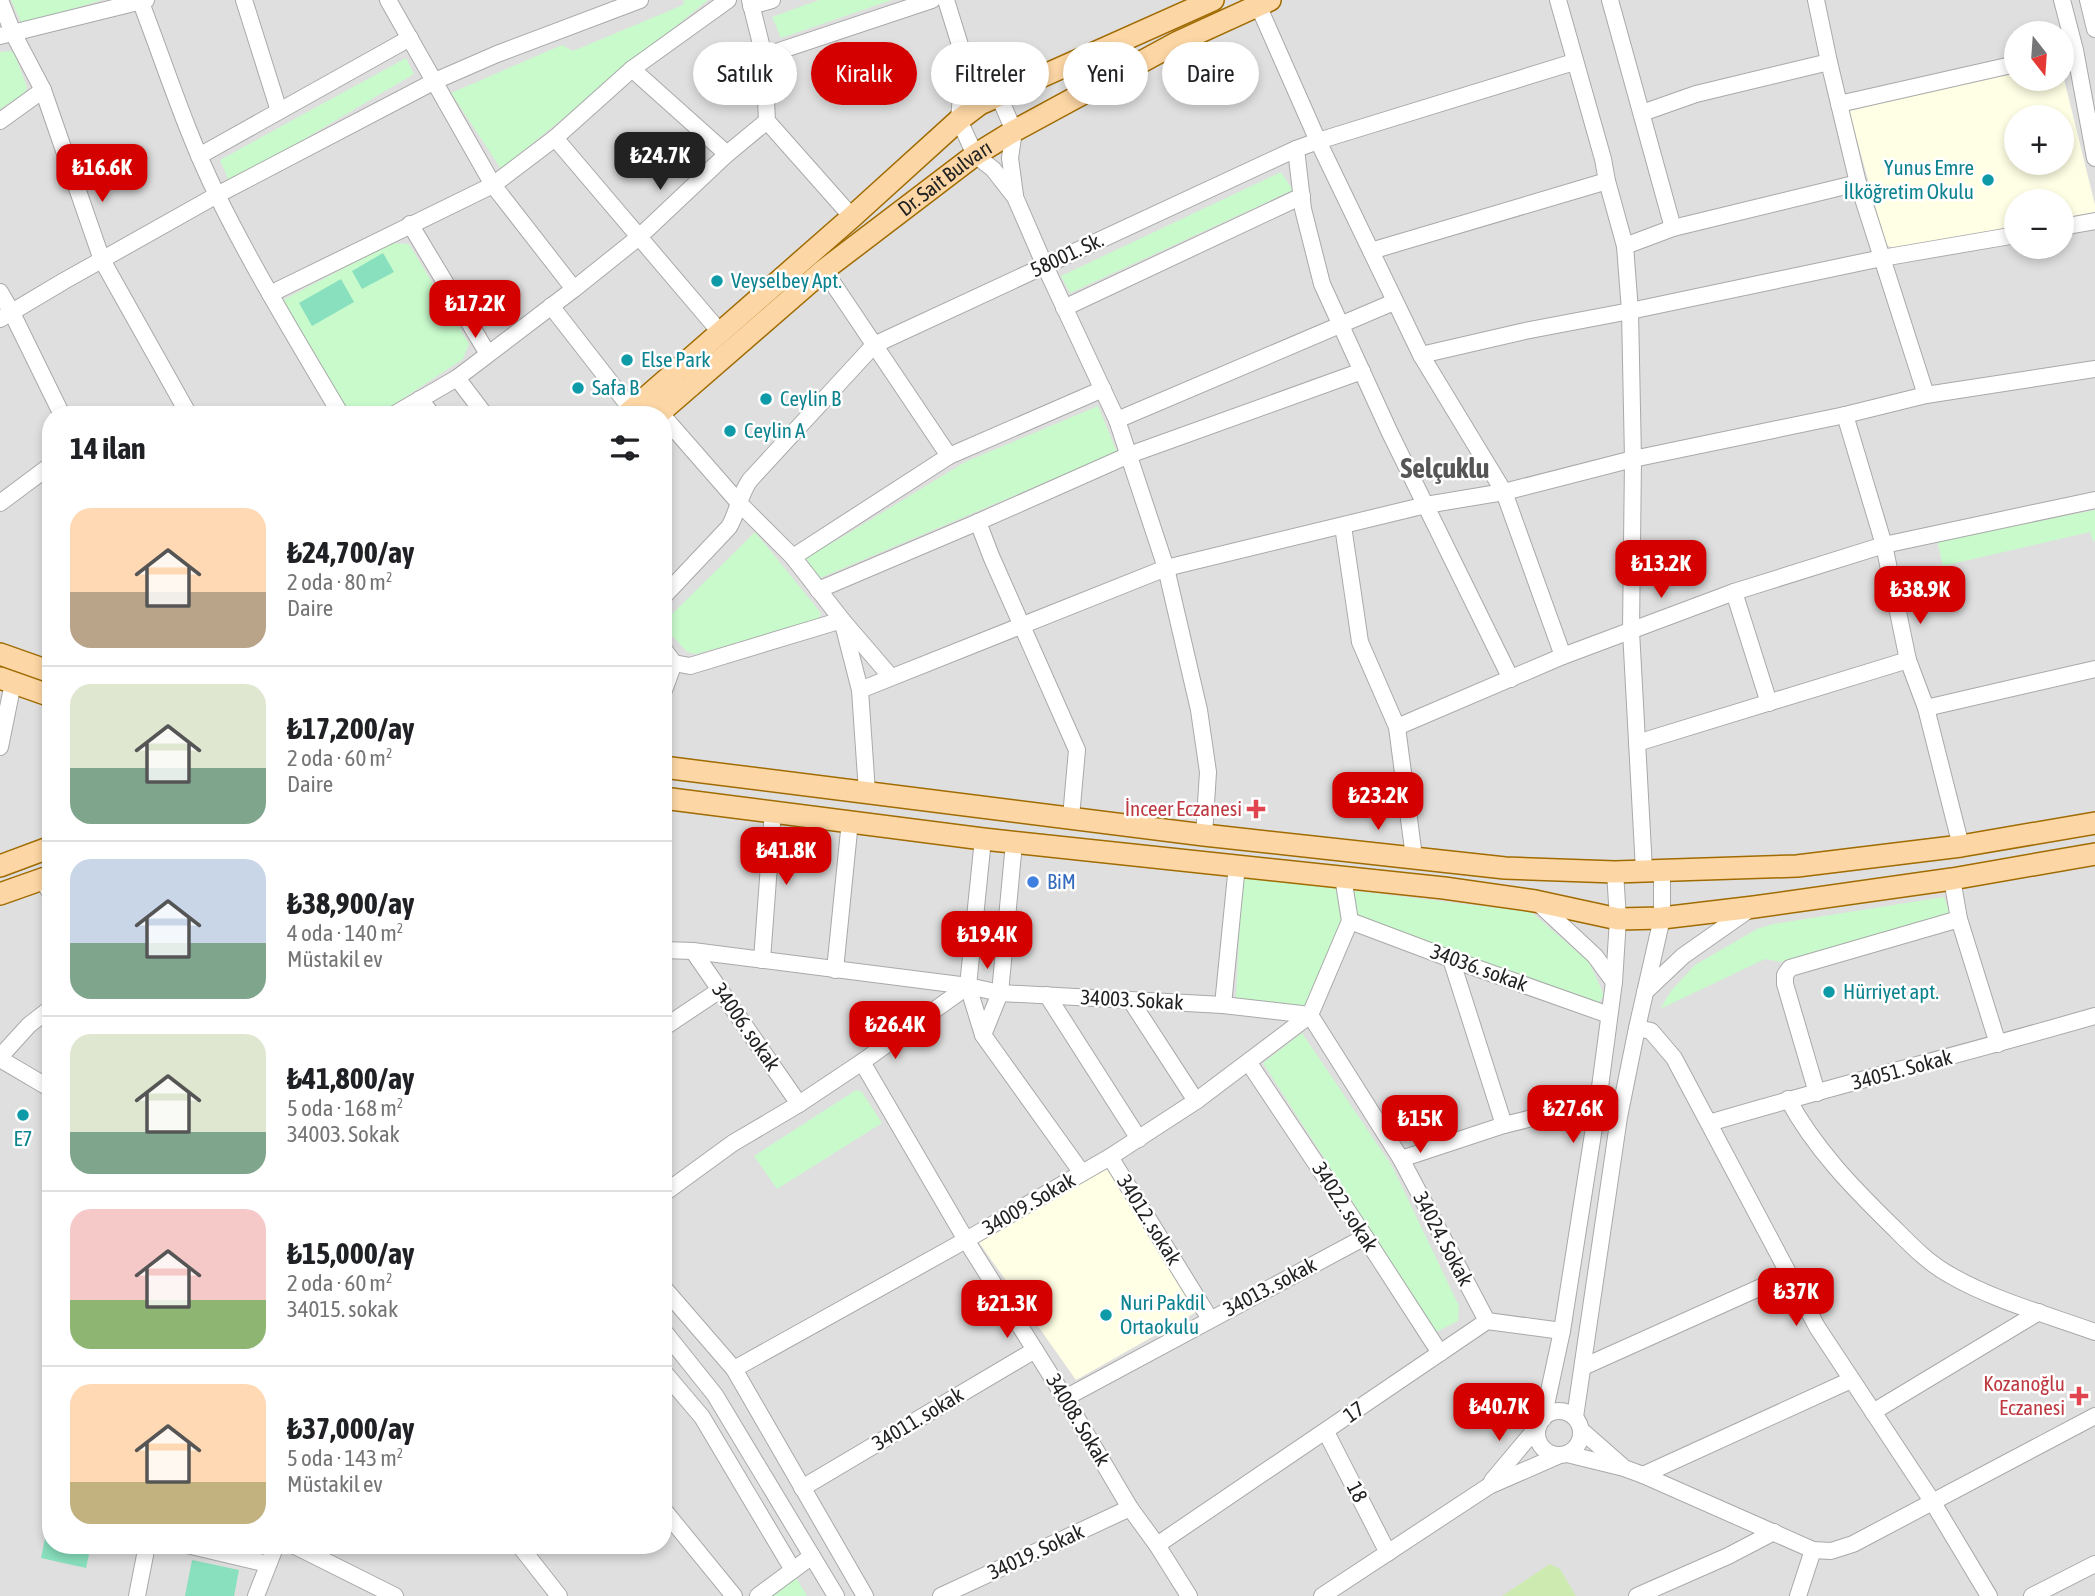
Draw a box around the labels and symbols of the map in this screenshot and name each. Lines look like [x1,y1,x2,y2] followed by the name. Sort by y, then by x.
[2004,21,2074,91] north arrow
[603,132,717,192] pin: ₺24.7K
[893,135,996,220] street label: Dr. Sait Bulvarı
[45,144,159,204] pin: ₺16.6K
[1843,155,1974,203] place label: Yunus Emre İlköğretim Okulu
[1980,172,1996,188] marker: Yunus Emre İlköğretim Okulu
[1026,227,1107,281] street label: 58001. Sk.
[731,268,842,292] place label: Veyselbey Apt.
[709,273,725,289] marker: Veyselbey Apt.
[418,280,532,340] pin: ₺17.2K
[641,347,710,371] place label: Else Park
[619,352,635,368] marker: Else Park
[592,375,639,399] place label: Safa B
[570,380,586,396] marker: Safa B
[780,386,841,410] place label: Ceylin B
[758,391,774,407] marker: Ceylin B
[744,418,806,442] place label: Ceylin A
[722,423,738,439] marker: Ceylin A
[1401,452,1489,484] district label: Selçuklu
[1604,540,1718,600] pin: ₺13.2K
[1863,566,1977,626] pin: ₺38.9K
[1321,772,1435,832] pin: ₺23.2K
[1125,796,1242,820] place label: İnceer Eczanesi
[1248,801,1264,817] marker: İnceer Eczanesi
[729,828,843,887] pin: ₺41.8K
[1047,869,1076,893] place label: BiM
[1025,874,1041,890] marker: BiM
[930,912,1044,971] pin: ₺19.4K
[1428,938,1531,996] street label: 34036. sokak
[708,978,786,1075] street label: 34006. sokak
[1843,979,1939,1003] place label: Hürriyet apt.
[1080,984,1184,1014] street label: 34003. Sokak
[1821,984,1837,1000] marker: Hürriyet apt.
[838,1002,952,1061] pin: ₺26.4K
[1849,1044,1955,1094] street label: 34051. Sokak
[1516,1086,1630,1145] pin: ₺27.6K
[1379,1096,1461,1155] pin: ₺15K
[15,1107,31,1123] marker: E7
[14,1126,32,1150] place label: E7
[1308,1157,1384,1256] street label: 34022. sokak
[978,1167,1079,1239] street label: 34009. Sokak
[1113,1170,1187,1269] street label: 34012. sokak
[1409,1187,1479,1290] street label: 34024. Sokak
[1219,1252,1320,1321] street label: 34013. sokak
[1755,1268,1837,1328] pin: ₺37K
[950,1280,1064,1340] pin: ₺21.3K
[1120,1290,1206,1338] place label: Nuri Pakdil Ortaokulu
[1098,1307,1114,1323] marker: Nuri Pakdil Ortaokulu
[1042,1369,1116,1470] street label: 34008. Sokak
[1983,1371,2065,1419] place label: Kozanoğlu Eczanesi
[868,1382,967,1455] street label: 34011. sokak
[1442,1384,1556,1443] pin: ₺40.7K
[2071,1388,2087,1404] marker: Kozanoğlu Eczanesi
[1338,1396,1368,1427] street label: 17
[1343,1477,1373,1506] street label: 18
[984,1518,1087,1584] street label: 34019. Sokak

